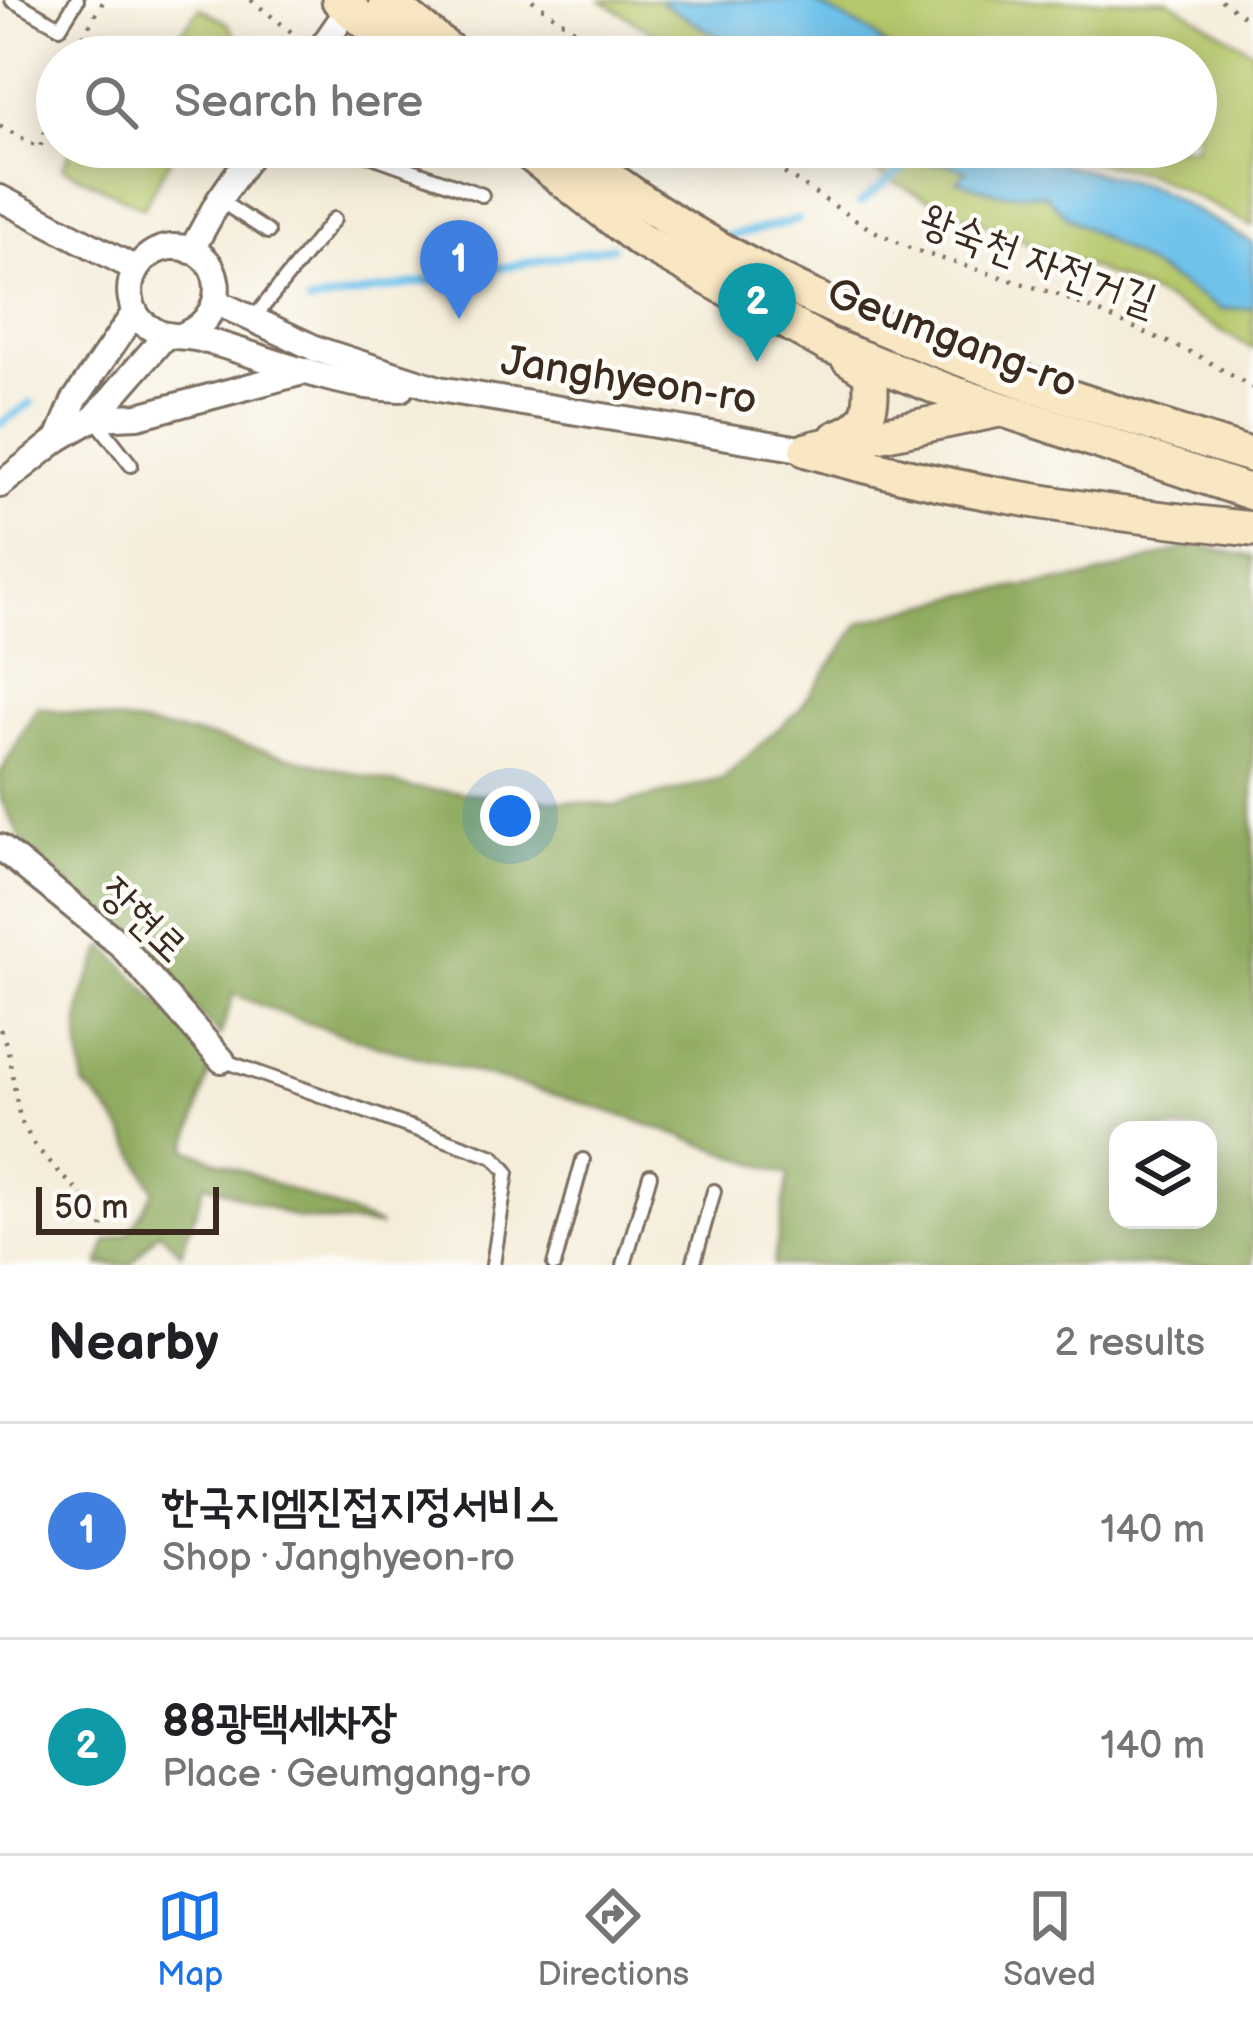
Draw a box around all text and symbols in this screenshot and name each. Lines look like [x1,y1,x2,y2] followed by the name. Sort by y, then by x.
[36,36,1217,168] search box
[78,69,144,135] icon: search
[174,75,423,130] text: Search here
[913,195,1163,327] street label: 왕숙천 자전거길
[420,220,498,319] pin: 1
[718,263,796,362] pin: 2
[820,268,1084,410] street label: Geumgang-ro
[497,336,761,426] street label: Janghyeon-ro
[480,786,540,846] your location
[89,866,197,974] street label: 장현로
[1109,1121,1217,1229] map controls
[1109,1121,1217,1229] button: layers
[36,1181,219,1234] scale bar
[54,1188,129,1228] text: 50 m
[48,1313,219,1374] text: Nearby
[1054,1320,1205,1367] text: 2 results
[162,1479,560,1534] text: 한국지엠진접지정서비스
[79,1507,95,1554] text: 1
[1100,1507,1205,1554] text: 140 m
[162,1535,515,1582] text: Shop · Janghyeon-ro
[162,1695,397,1750] text: 88광택세차장
[75,1723,99,1770] text: 2
[1100,1723,1205,1770] text: 140 m
[162,1751,532,1798] text: Place · Geumgang-ro
[157,1883,223,1995] tab: Map
[538,1883,689,1995] tab: Directions
[1003,1883,1096,1995] tab: Saved

